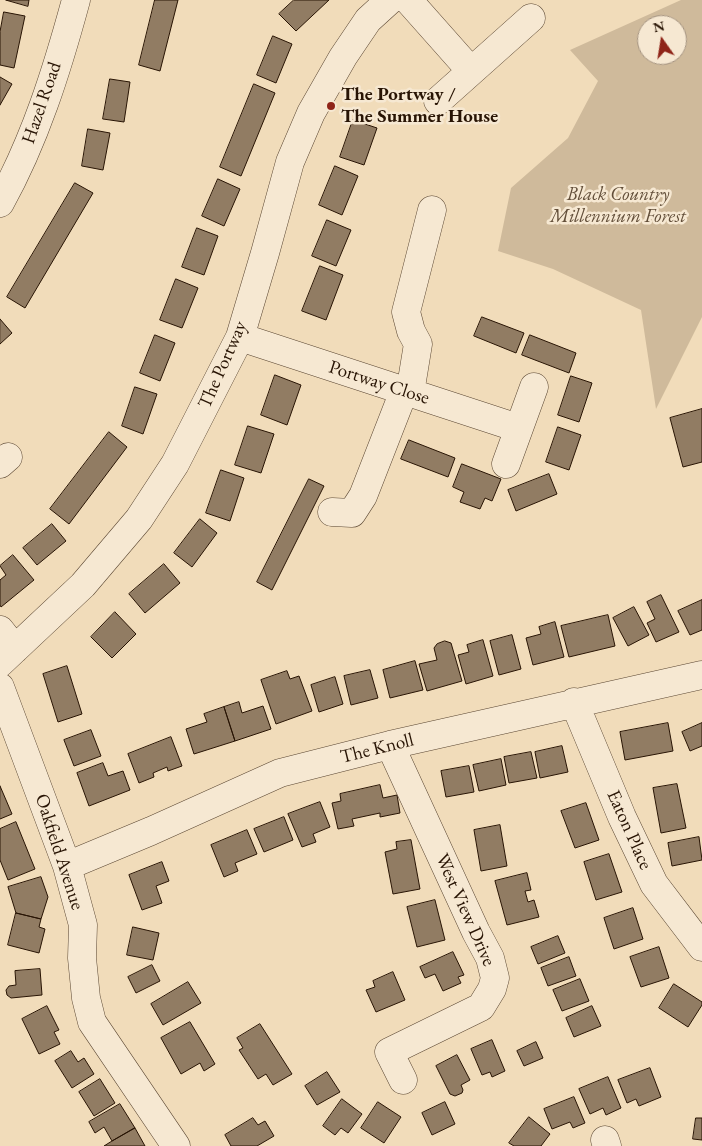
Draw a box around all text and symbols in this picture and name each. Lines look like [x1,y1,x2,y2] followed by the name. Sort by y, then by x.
[637,15,687,65] north arrow
[651,16,666,36] text: N
[17,59,67,147] street label: Hazel Road
[341,84,498,128] place label: The Portway / The Summer House
[325,100,337,112] marker: The Portway / The Summer House
[550,184,686,228] park label: Black Country Millennium Forest
[194,318,252,412] street label: The Portway
[326,356,432,410] street label: Portway Close
[338,729,416,769] street label: The Knoll
[601,787,657,873] street label: Eaton Place
[30,791,88,913] street label: Oakfield Avenue
[430,850,500,970] street label: West View Drive

